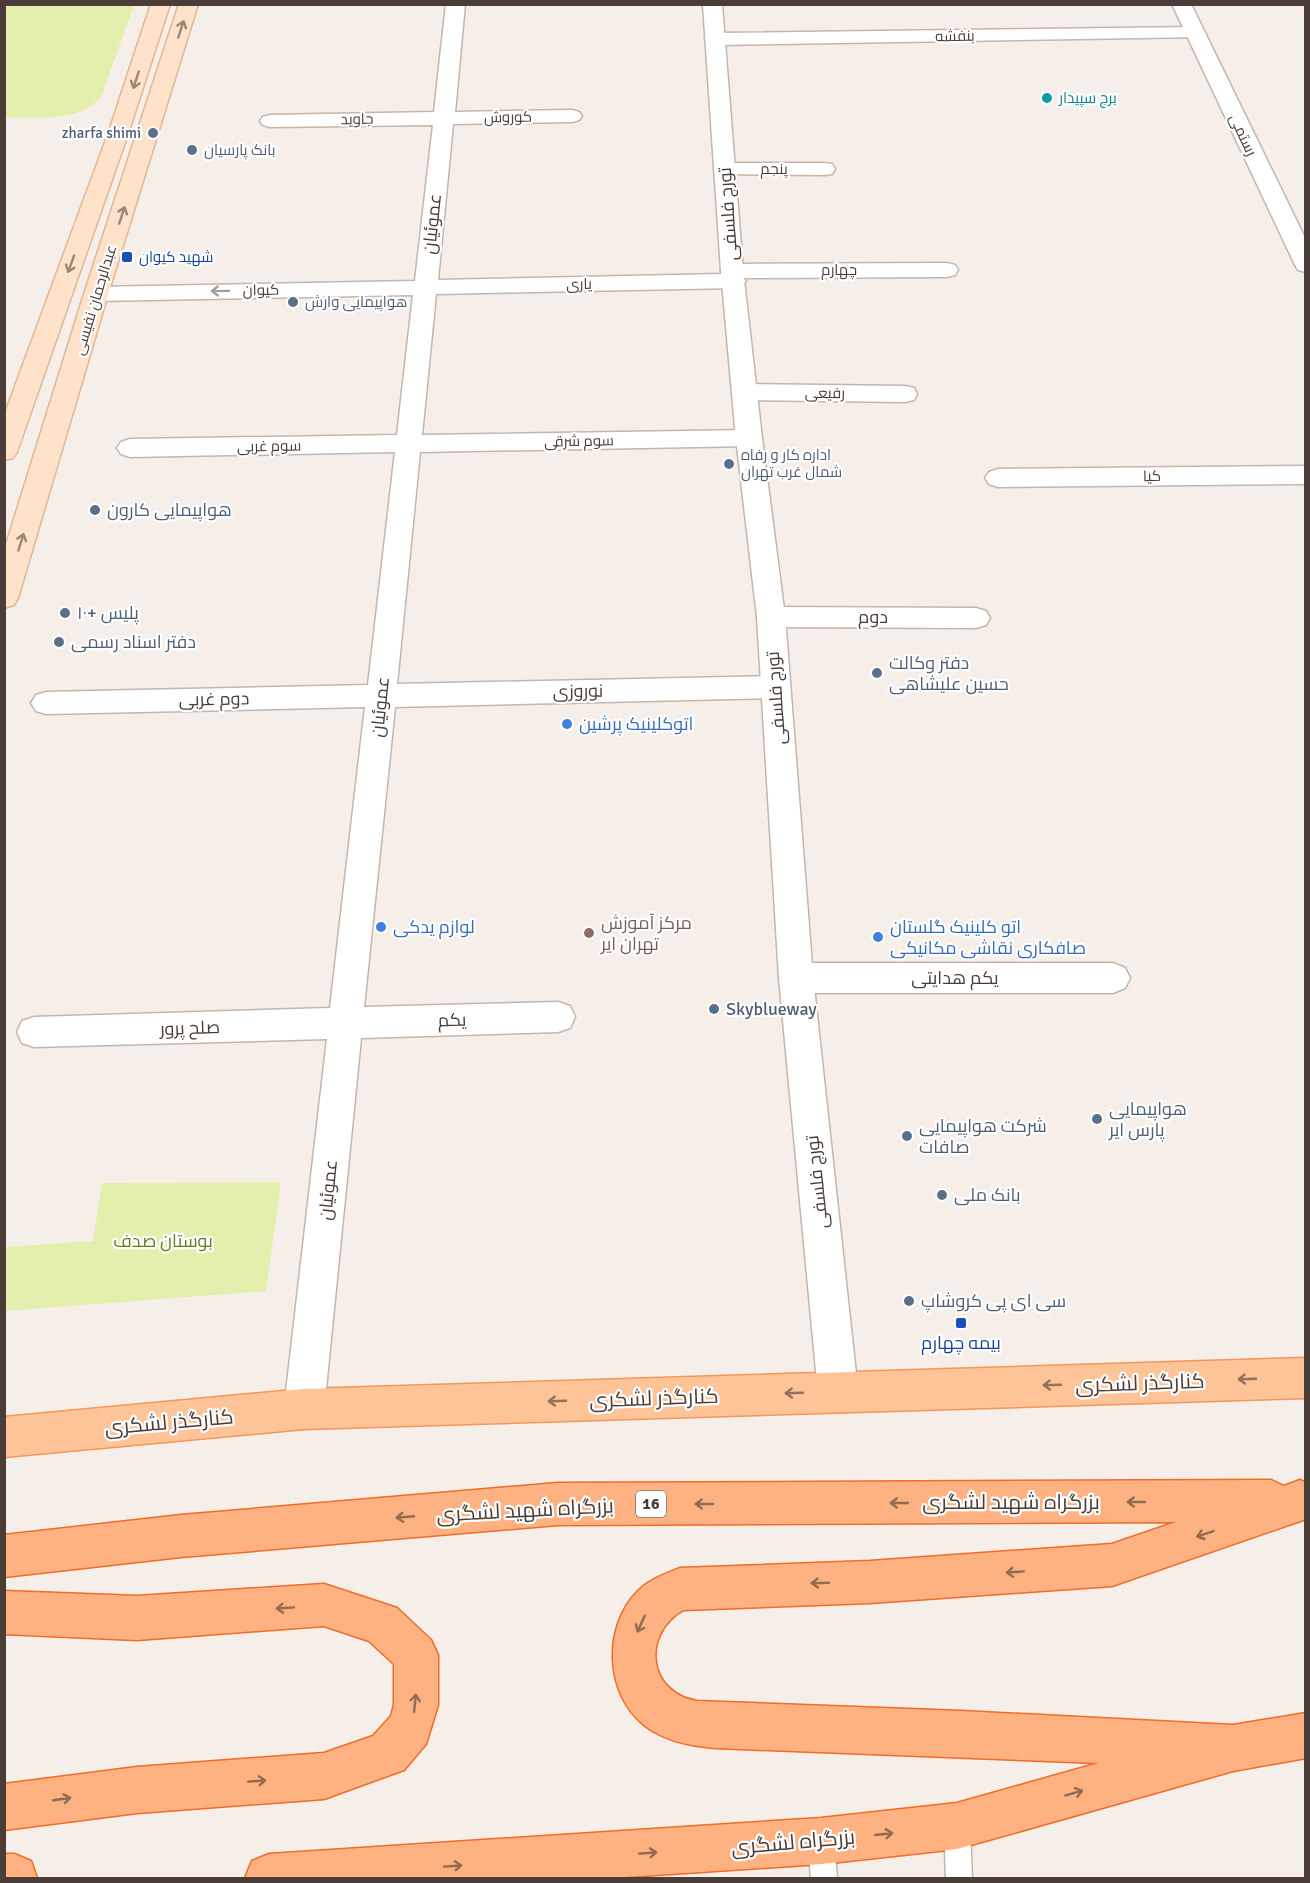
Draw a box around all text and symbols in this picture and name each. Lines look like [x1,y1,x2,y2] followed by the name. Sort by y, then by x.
[177,20,188,39] one-way arrow
[935,27,975,45] street label: بنفشه
[129,70,140,89] one-way arrow
[1058,89,1117,109] place label: برج سپیدار
[1040,91,1054,105] marker: برج سپیدار
[484,108,532,127] street label: کوروش
[340,110,374,128] street label: جاوید
[1225,111,1260,159] street label: رستمی
[62,124,141,142] place label: zharfa shimi
[146,126,160,140] marker: zharfa shimi
[204,141,276,160] place label: بانک پارسیان
[185,143,199,157] marker: بانک پارسیان
[760,160,788,179] street label: پنجم
[714,166,743,262] street label: تورج فلسفی
[418,193,446,255] street label: عموئیان
[117,206,128,225] one-way arrow
[70,243,121,358] street label: عبدالرحمان نفیسی
[139,248,214,267] place label: شهید کیوان
[120,250,134,264] marker: شهید کیوان
[65,254,76,273] one-way arrow
[821,261,857,280] street label: چهارم
[566,275,592,294] street label: یاری
[243,281,279,300] street label: کیوان
[210,285,230,297] one-way arrow
[305,293,408,312] place label: هواپیمایی وارش
[286,295,300,309] marker: هواپیمایی وارش
[805,384,845,403] street label: رفیعی
[544,431,614,452] street label: سوم شرقی
[237,436,301,457] street label: سوم غربی
[741,446,842,482] place label: اداره کار و رفاه شمال غرب تهران
[722,457,736,471] marker: اداره کار و رفاه شمال غرب تهران
[1143,467,1161,485] street label: کیا
[107,499,232,522] place label: هواپیمایی کارون
[88,503,102,517] marker: هواپیمایی کارون
[16,533,27,552] one-way arrow
[77,602,139,625] place label: پلیس +۱۰
[58,606,72,620] marker: پلیس +۱۰
[858,606,888,629] street label: دوم
[71,631,196,653] place label: دفتر اسناد رسمی
[52,635,66,649] marker: دفتر اسناد رسمی
[762,650,791,746] street label: تورج فلسفی
[889,652,1009,695] place label: دفتر وکالت حسین علیشاهی
[870,666,884,680] marker: دفتر وکالت حسین علیشاهی
[366,676,394,738] street label: عموئیان
[552,680,604,702] street label: نوروزی
[179,687,249,712] street label: دوم غربی
[579,713,693,736] place label: اتوکلینیک پرشین
[560,717,574,731] marker: اتوکلینیک پرشین
[600,912,692,955] place label: مرکز آموزش تهران ایر
[393,916,475,939] place label: لوازم یدکی
[890,916,1086,959] place label: اتو کلینیک گلستان صافکاری نقاشی مکانیکی
[374,920,388,934] marker: لوازم یدکی
[582,926,596,940] marker: مرکز آموزش تهران ایر
[871,930,885,944] marker: اتو کلینیک گلستان صافکاری نقاشی مکانیکی
[911,967,999,990] street label: یکم هدایتی
[726,998,817,1020] place label: Skyblueway
[707,1002,721,1016] marker: Skyblueway
[437,1009,467,1032] street label: یکم
[158,1016,221,1041] street label: صلح پرور
[1108,1098,1187,1142] place label: هواپیمایی پارس ایر
[1090,1112,1104,1126] marker: هواپیمایی پارس ایر
[919,1115,1047,1158] place label: شرکت هواپیمایی صافات
[900,1129,914,1143] marker: شرکت هواپیمایی صافات
[801,1134,834,1230] street label: تورج فلسفی
[314,1159,342,1221] street label: عموئیان
[954,1184,1021,1206] place label: بانک ملی
[935,1188,949,1202] marker: بانک ملی
[113,1230,213,1252] park label: بوستان صدف
[921,1290,1066,1313] place label: سی ای پی کروشاپ
[902,1294,916,1308] marker: سی ای پی کروشاپ
[954,1316,968,1330] marker: بیمه چهارم
[921,1332,1001,1355] place label: بیمه چهارم
[1075,1368,1205,1398] street label: کنارگذر لشکری
[1238,1374,1258,1385] one-way arrow
[1043,1380,1063,1391] one-way arrow
[589,1383,719,1413] street label: کنارگذر لشکری
[785,1387,805,1399] one-way arrow
[548,1395,568,1407] one-way arrow
[103,1403,235,1441] street label: کنارگذر لشکری
[922,1489,1100,1515] street label: بزرگراه شهید لشگری
[636,1491,666,1517] road number: 16
[436,1492,614,1528] street label: بزرگراه شهید لشگری
[1127,1496,1147,1508] one-way arrow
[890,1497,910,1509] one-way arrow
[695,1498,715,1510] one-way arrow
[395,1512,415,1523] one-way arrow
[1196,1529,1214,1540] one-way arrow
[1005,1567,1025,1578] one-way arrow
[811,1578,831,1589] one-way arrow
[276,1603,295,1614] one-way arrow
[634,1614,646,1632] one-way arrow
[410,1694,421,1713] one-way arrow
[246,1775,266,1786] one-way arrow
[1064,1787,1083,1798] one-way arrow
[52,1794,72,1805] one-way arrow
[730,1824,856,1860] street label: بزرگراه لشگری
[873,1829,893,1840] one-way arrow
[637,1847,657,1858] one-way arrow
[443,1860,463,1871] one-way arrow

